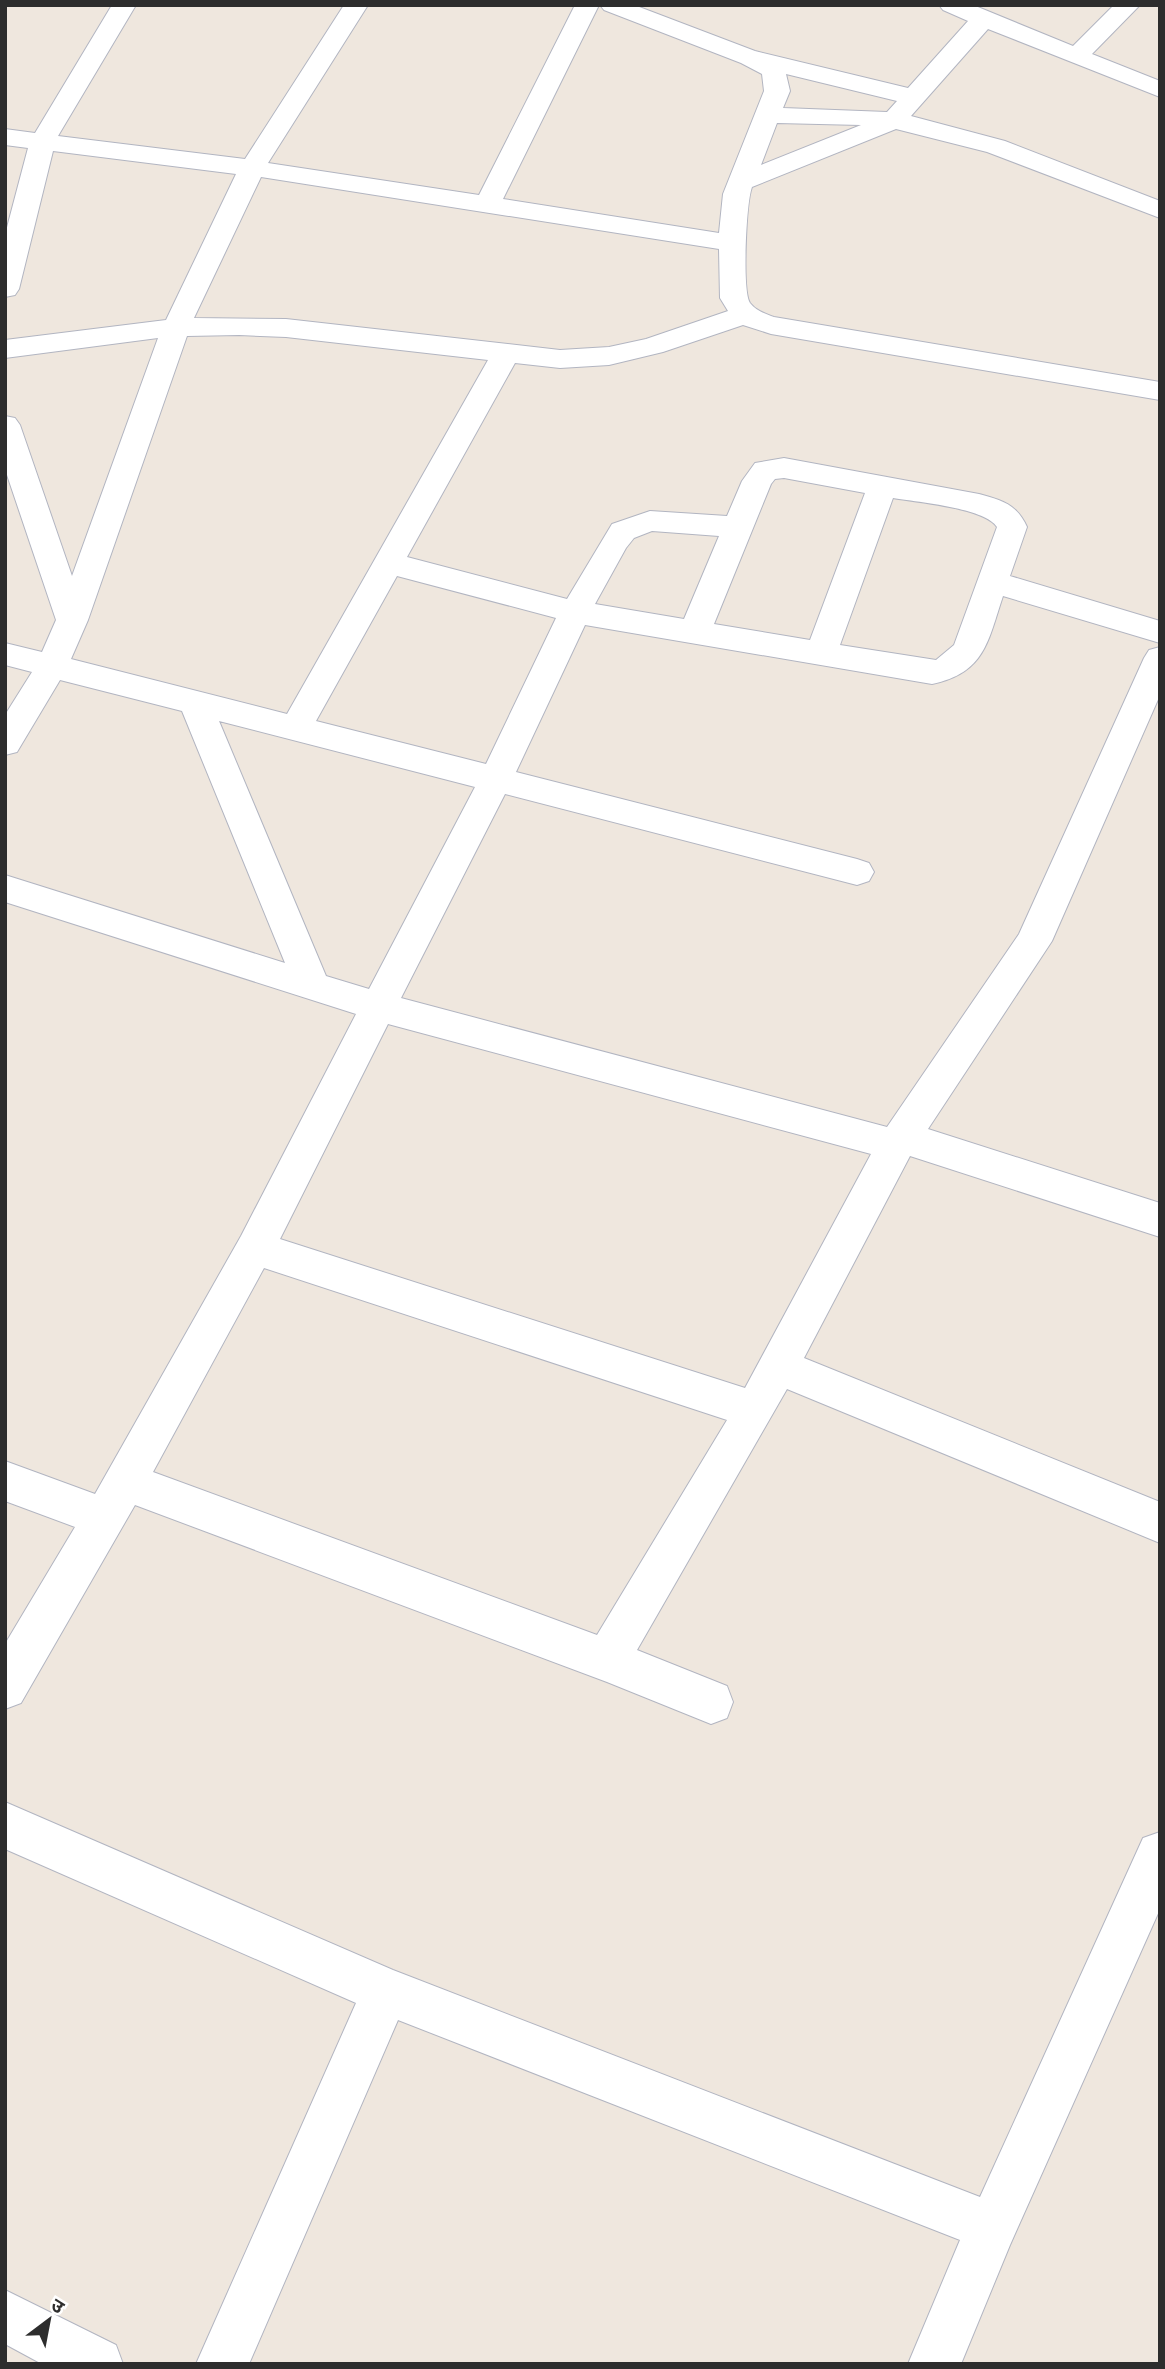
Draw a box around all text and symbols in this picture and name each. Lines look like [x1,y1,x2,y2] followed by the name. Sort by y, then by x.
[14,2285,84,2355] north arrow
[46,2292,70,2320] text: उ

